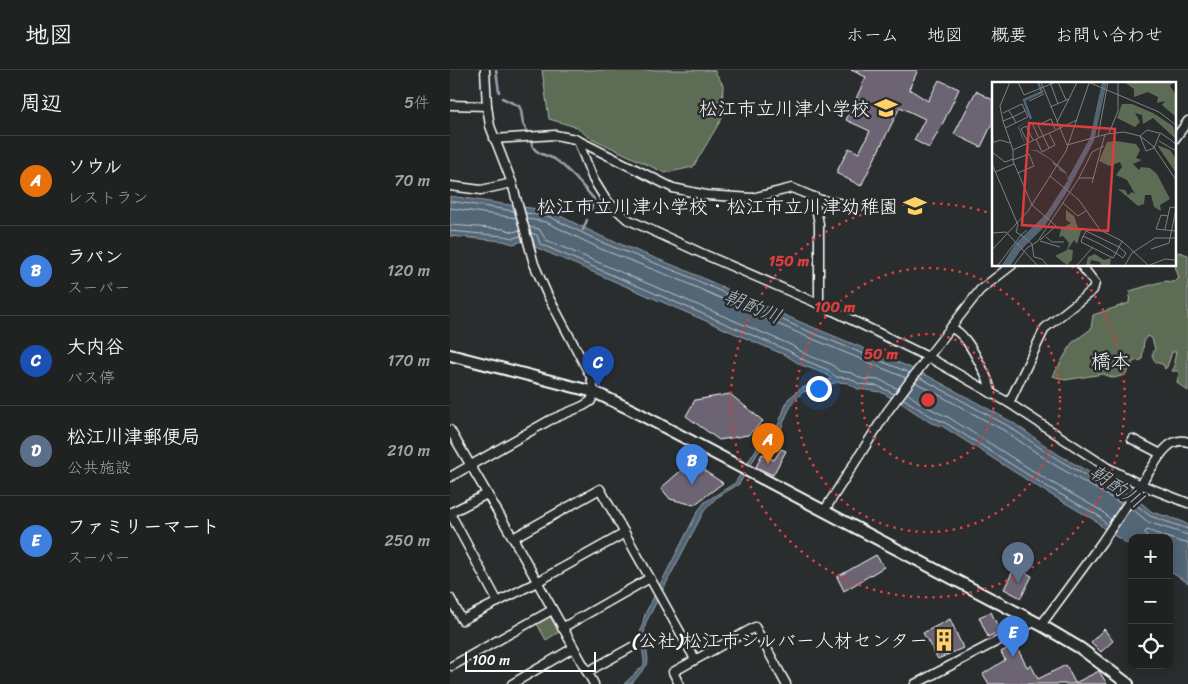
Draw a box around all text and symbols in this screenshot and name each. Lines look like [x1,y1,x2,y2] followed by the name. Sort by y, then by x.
[25,14,73,56] text: 地図
[846,19,899,51] text: ホーム
[927,19,963,51] text: 地図
[991,19,1027,51] text: 概要
[1055,19,1163,51] text: お問い合わせ
[992,82,1176,266] inset map
[20,84,62,122] text: 周辺
[404,88,430,117] text: 5件
[699,92,870,125] place label: 松江市立川津小学校
[873,95,899,121] school or university icon: 松江市立川津小学校
[67,150,122,183] text: ソウル
[31,166,41,195] text: A
[394,166,430,195] text: 70 m
[67,183,148,212] text: レストラン
[537,190,898,223] place label: 松江市立川津小学校・松江市立川津幼稚園
[902,193,928,219] school or university icon: 松江市立川津小学校・松江市立川津幼稚園
[67,240,123,273] text: ラパン
[769,248,810,274] text: 150 m
[31,256,41,285] text: B
[387,256,430,285] text: 120 m
[67,273,130,302] text: スーパー
[718,279,787,334] water label: 朝酌川
[815,294,856,320] text: 100 m
[67,330,124,363] text: 大内谷
[864,341,899,367] text: 50 m
[1091,344,1131,379] district label: 橋本
[31,346,41,375] text: C
[387,346,430,375] text: 170 m
[582,346,614,387] pin: C
[67,363,115,392] text: バス停
[806,376,832,402] your location
[919,391,937,409] centre of rings
[67,420,200,453] text: 松江川津郵便局
[752,423,784,464] pin: A
[31,436,41,465] text: D
[387,436,430,465] text: 210 m
[676,444,708,485] pin: B
[67,453,131,482] text: 公共施設
[1082,455,1151,518] water label: 朝酌川
[67,510,220,543] text: ファミリーマート
[32,526,40,555] text: E
[384,526,430,555] text: 250 m
[1128,534,1173,669] map controls
[1128,534,1173,579] button: +
[1002,542,1034,583] pin: D
[67,543,130,572] text: スーパー
[1128,579,1173,624] button: −
[997,616,1029,657] pin: E
[631,624,928,657] place label: (公社)松江市シルバー人材センター
[1128,624,1173,669] button: locate
[931,627,957,653] building icon: (公社)松江市シルバー人材センター
[472,648,510,673] text: 100 m
[465,649,596,672] scale bar

